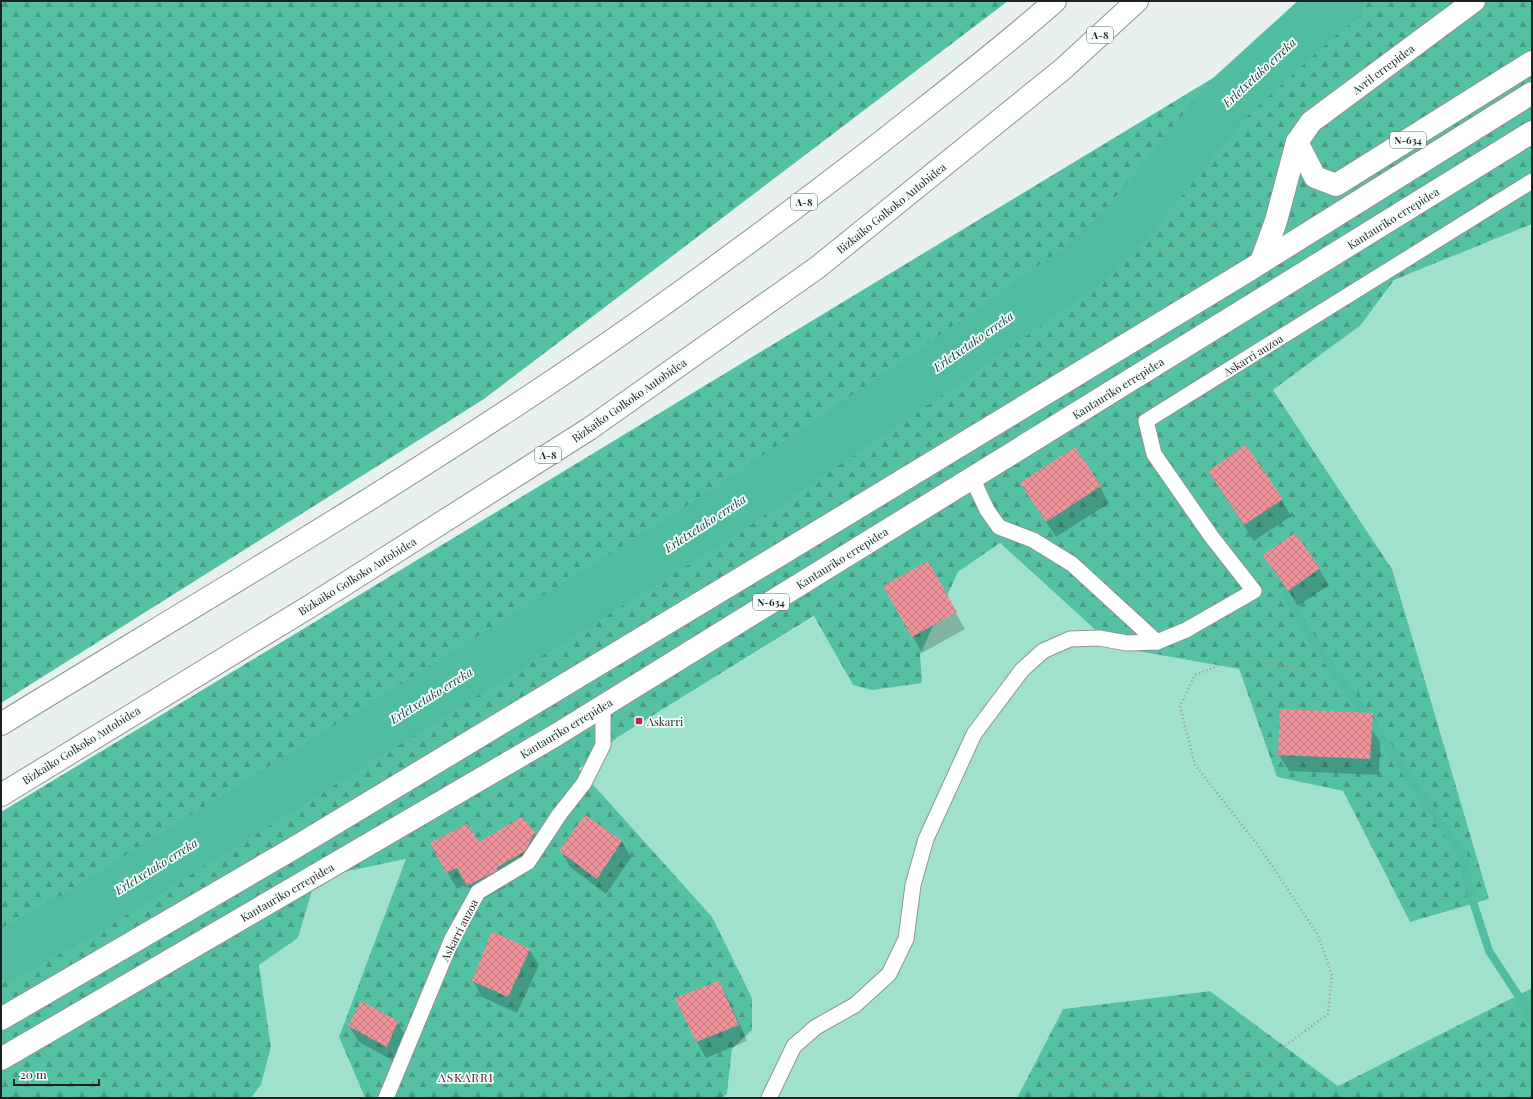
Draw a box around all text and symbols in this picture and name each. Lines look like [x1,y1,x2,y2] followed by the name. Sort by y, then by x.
[1087,27,1113,43] road number: A-8
[1218,34,1299,111] water label: Erletxetako erreka
[1348,40,1418,98] street label: Avril errepidea
[1390,132,1426,148] road number: N-634
[833,159,949,257] street label: Bizkaiko Golkoko Autobidea
[1344,183,1442,252] street label: Kantauriko errepidea
[791,194,817,210] road number: A-8
[929,307,1016,375] water label: Erletxetako erreka
[1219,330,1286,380] street label: Askarri auzoa
[1069,353,1167,422] street label: Kantauriko errepidea
[569,354,690,445] street label: Bizkaiko Golkoko Autobidea
[535,447,561,463] road number: A-8
[660,491,749,556] water label: Erletxetako erreka
[793,523,891,592] street label: Kantauriko errepidea
[295,533,419,619] street label: Bizkaiko Golkoko Autobidea
[753,594,789,610] road number: N-634
[386,663,475,727] water label: Erletxetako erreka
[517,694,615,762] street label: Kantauriko errepidea
[19,702,143,788] street label: Bizkaiko Golkoko Autobidea
[646,714,683,729] place label: Askarri
[634,716,644,726] marker: Askarri
[111,834,200,898] water label: Erletxetako erreka
[238,859,337,925] street label: Kantauriko errepidea
[437,896,481,964] street label: Askarri auzoa
[14,1061,99,1087] scale bar
[20,1066,47,1082] text: 20 m
[437,1069,494,1085] district label: ASKARRI

